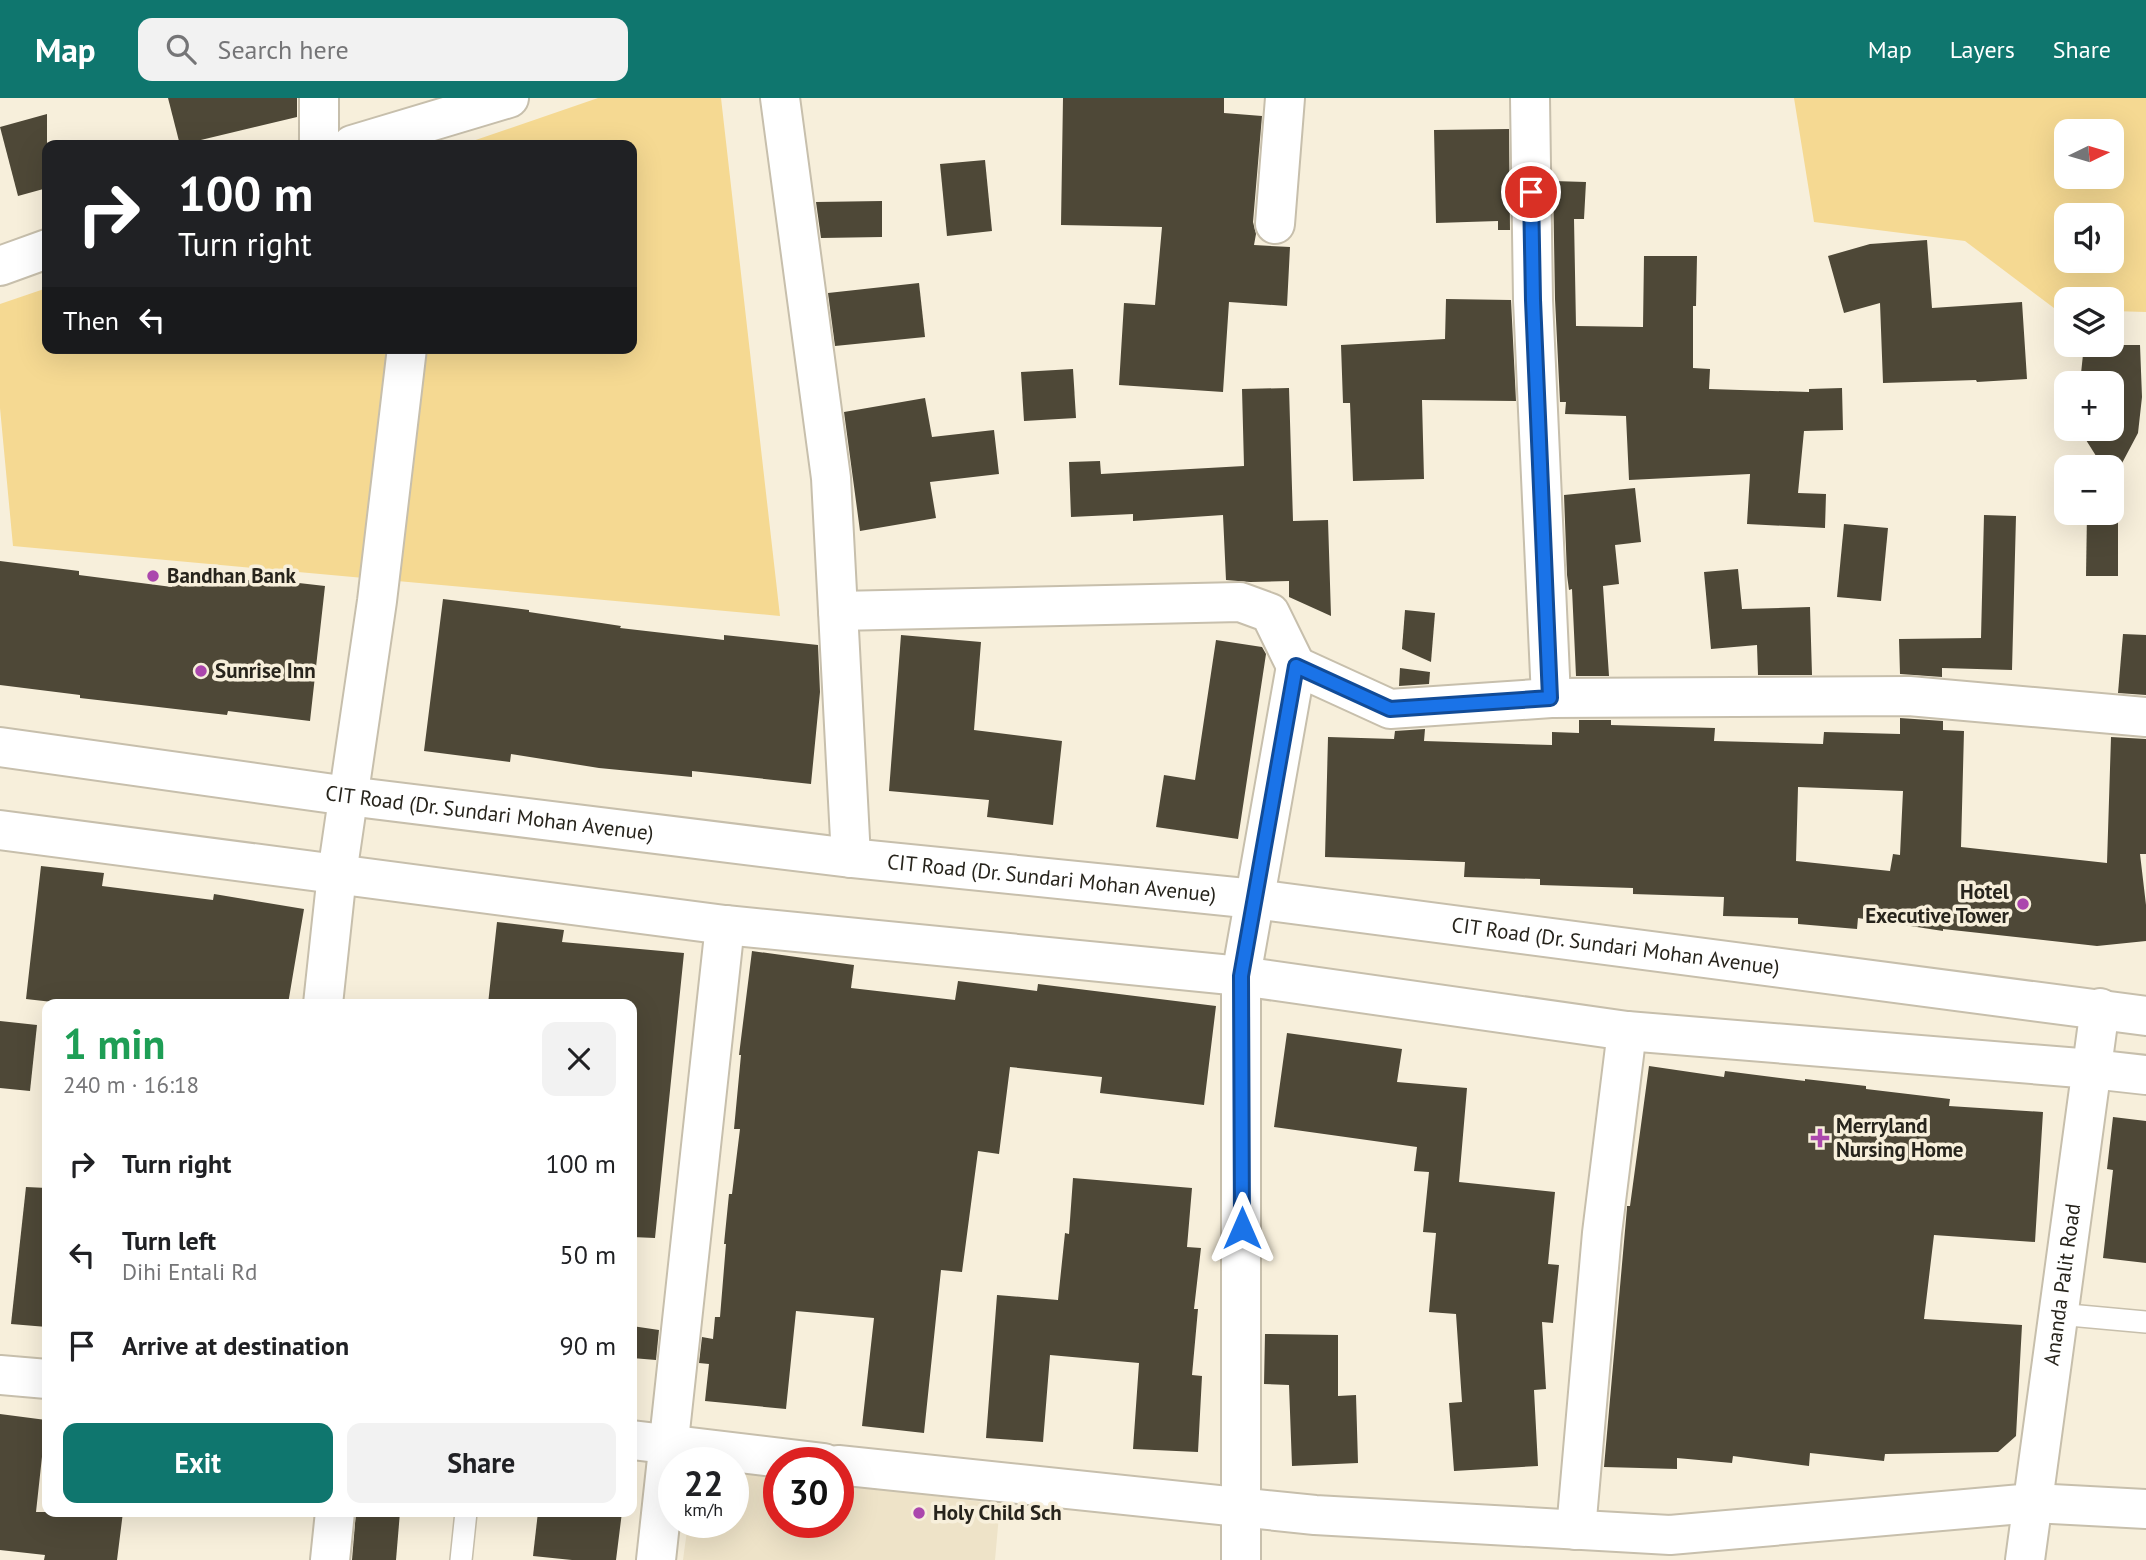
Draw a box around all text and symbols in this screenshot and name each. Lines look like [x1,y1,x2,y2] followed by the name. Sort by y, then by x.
[138,18,628,81] search box
[35,28,96,71] text: Map
[162,30,200,68] icon: search
[218,33,349,66] text: Search here
[1868,34,1912,65] text: Map
[1950,34,2015,65] text: Layers
[2053,34,2111,65] text: Share
[2054,119,2124,189] north arrow
[2054,119,2124,525] map controls
[178,161,313,225] text: 100 m
[1501,162,1561,222] pin
[63,168,154,259] icon: right
[1512,173,1550,211] icon: arrive
[2054,203,2124,273] button: sound
[178,223,312,265] text: Turn right
[2054,287,2124,357] button: layers
[133,301,171,339] icon: left
[63,304,119,337] text: Then
[2054,371,2124,441] button: +
[2054,455,2124,525] button: −
[167,562,296,589] place label: Bandhan Bank
[145,568,161,584] marker: Bandhan Bank
[215,657,316,684] place label: Sunrise Inn
[193,663,209,679] marker: Sunrise Inn
[324,779,655,847] street label: CIT Road (Dr. Sundari Mohan Avenue)
[886,848,1218,908] street label: CIT Road (Dr. Sundari Mohan Avenue)
[1865,878,2010,929] place label: Hotel Executive Tower
[2015,896,2031,912] marker: Hotel Executive Tower
[1450,911,1781,981] street label: CIT Road (Dr. Sundari Mohan Avenue)
[63,1016,165,1071] text: 1 min
[542,1022,616,1096] button: close
[63,1070,199,1099] text: 240 m · 16:18
[1836,1112,1964,1163] place label: Merryland Nursing Home
[1810,1128,1830,1148] marker: Merryland Nursing Home
[63,1145,101,1183] icon: right
[122,1147,231,1180] text: Turn right
[545,1147,616,1180] text: 100 m
[1205,1191,1279,1265] position arrow
[2038,1202,2086,1367] street label: Ananda Palit Road
[122,1224,216,1257] text: Turn left
[63,1236,101,1274] icon: left
[560,1238,616,1271] text: 50 m
[122,1257,257,1286] text: Dihi Entali Rd
[63,1327,101,1365] icon: arrive
[122,1329,349,1362] text: Arrive at destination
[560,1329,616,1362] text: 90 m
[63,1423,333,1503] button: Exit
[347,1423,616,1503] button: Share
[763,1447,854,1538] speed limit sign: 30
[684,1460,723,1506] text: 22
[684,1498,723,1521] text: km/h
[933,1499,1062,1526] place label: Holy Child Sch
[911,1505,927,1521] marker: Holy Child Sch

